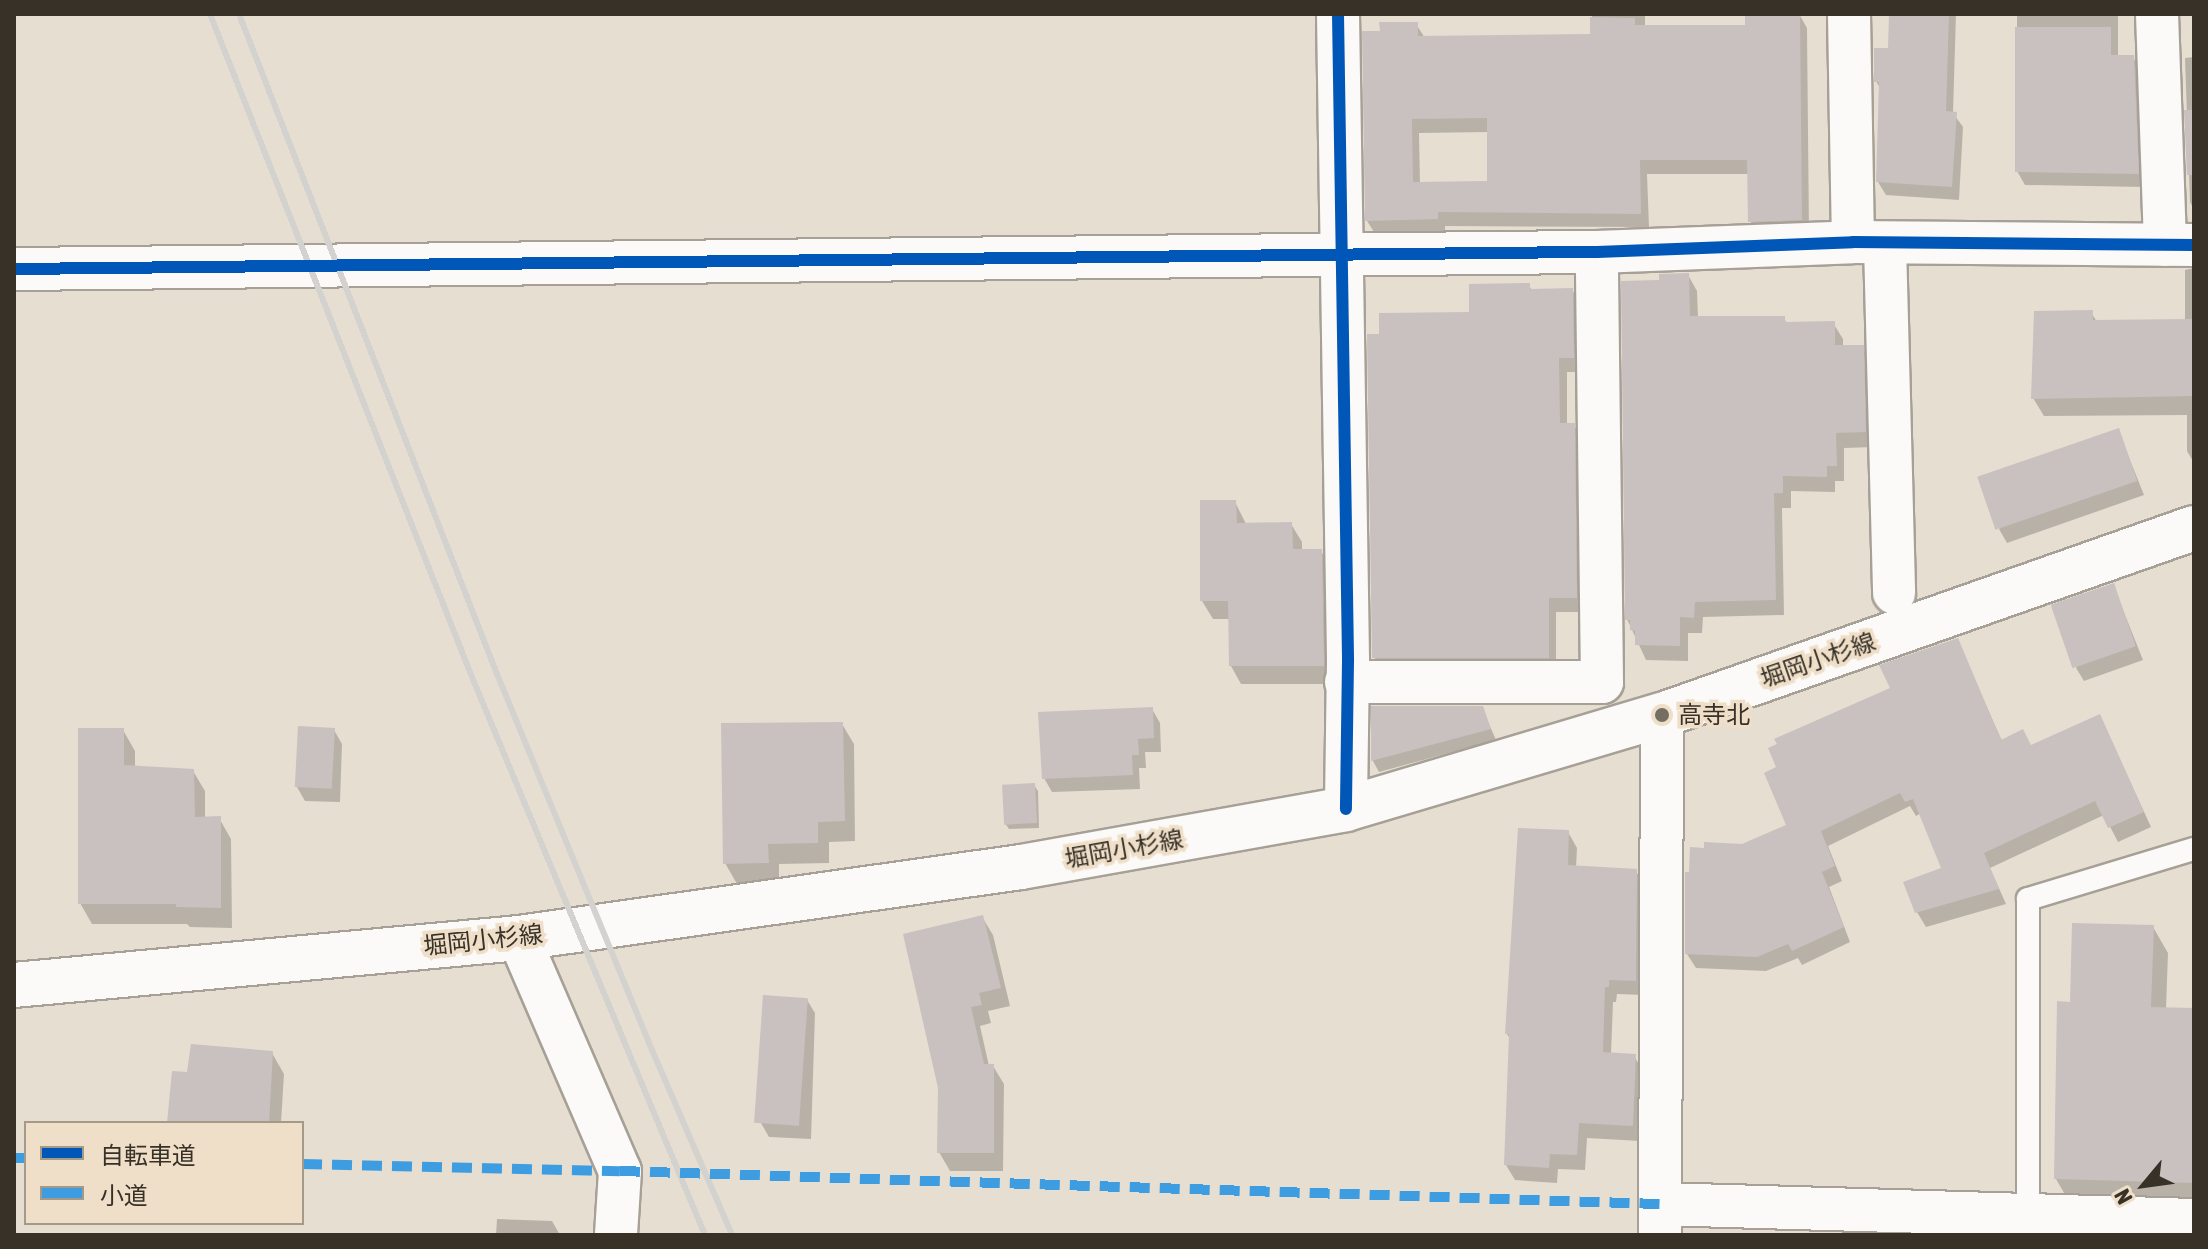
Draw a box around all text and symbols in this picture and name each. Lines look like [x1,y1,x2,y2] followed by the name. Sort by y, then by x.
[1757,627,1879,693] street label: 堀岡小杉線
[1678,701,1750,729] place label: 高寺北
[1653,706,1671,724] marker: 高寺北
[1062,824,1186,874] street label: 堀岡小杉線
[422,919,544,961] street label: 堀岡小杉線
[24,1121,304,1225] legend
[100,1142,196,1169] text: 自転車道
[2104,1145,2184,1225] north arrow
[100,1182,148,1209] text: 小道
[2108,1185,2138,1209] text: N

